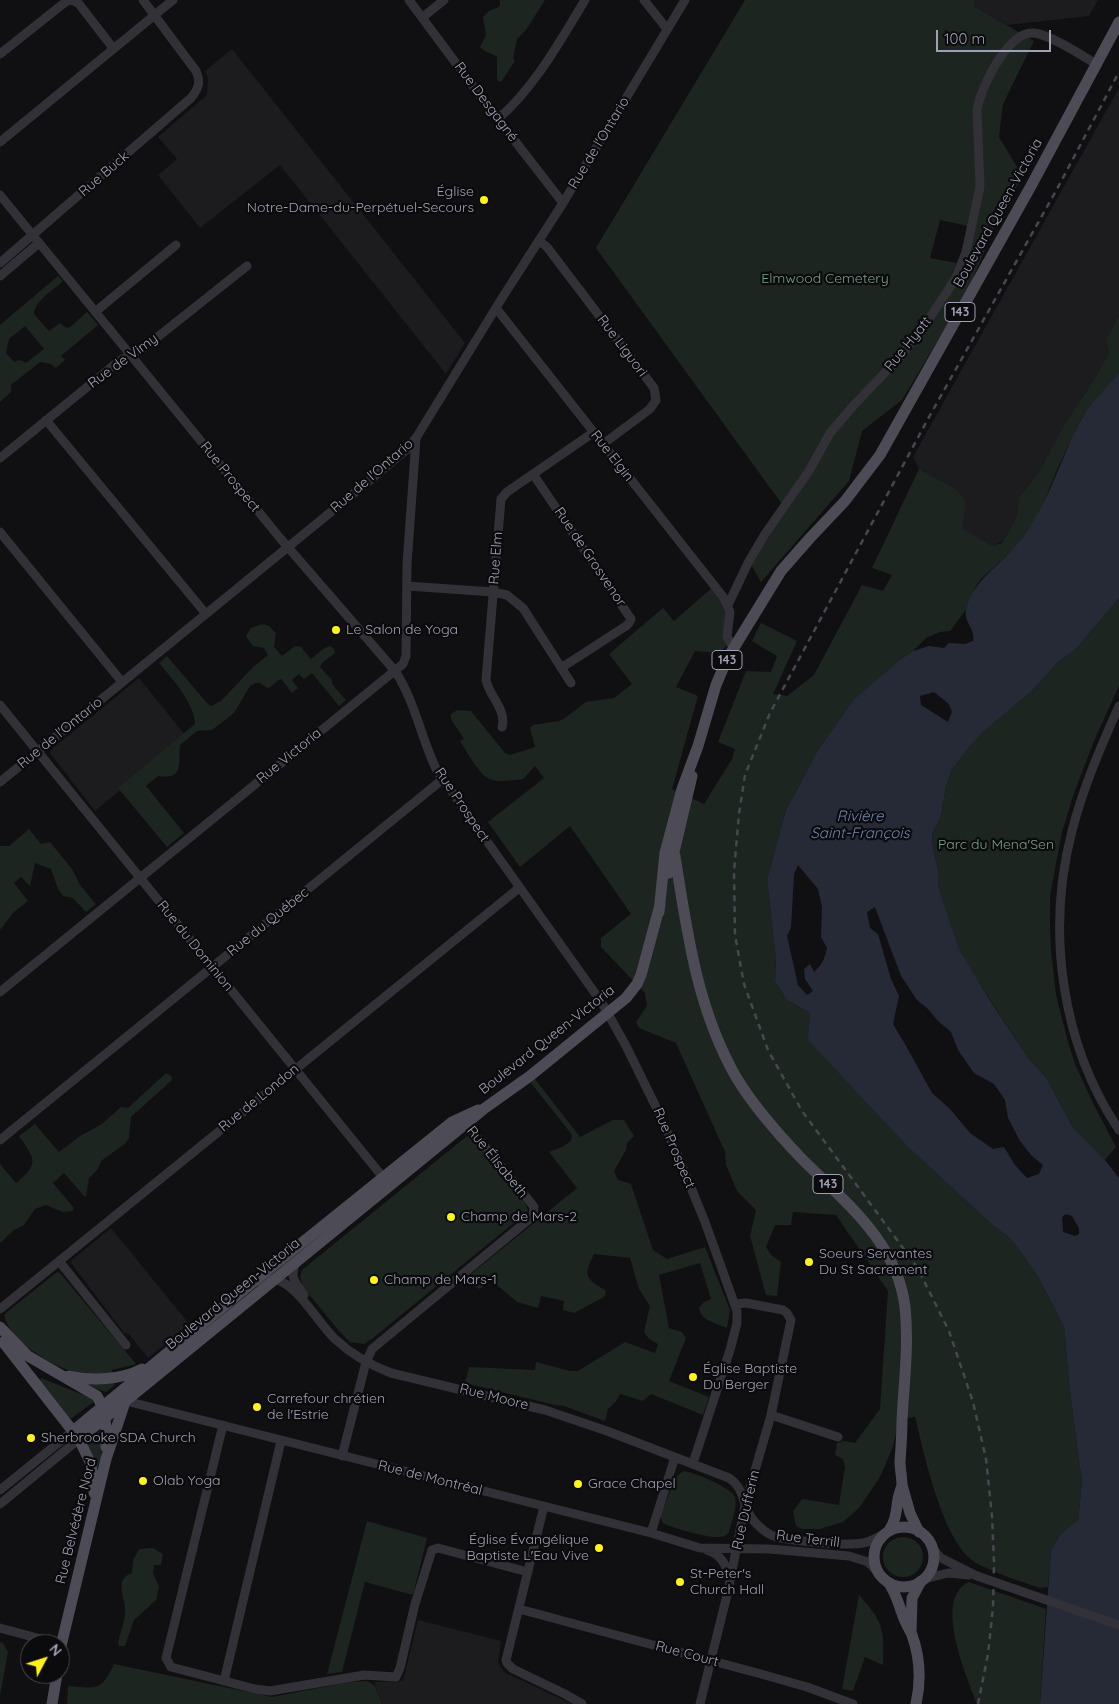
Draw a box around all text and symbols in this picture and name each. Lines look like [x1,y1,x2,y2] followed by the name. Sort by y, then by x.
[939,20,1054,52] scale bar
[944,29,985,48] text: 100 m
[451,59,521,145] street label: Rue Desgagné
[565,94,633,192] street label: Rue de l'Ontario
[950,136,1046,290] street label: Boulevard Queen-Victoria
[76,148,132,200] street label: Rue Buck
[247,184,474,216] place label: Église Notre-Dame-du-Perpétuel-Secours
[478,194,490,206] marker: Église Notre-Dame-du-Perpétuel-Secours
[761,271,889,287] park label: Elmwood Cemetery
[945,302,975,322] road number: 143
[593,312,651,380] street label: Rue Liguori
[881,313,935,375] street label: Rue Hyatt
[85,330,161,392] street label: Rue de Vimy
[587,427,637,485] street label: Rue Elgin
[327,436,417,516] street label: Rue de l'Ontario
[196,438,264,516] street label: Rue Prospect
[551,504,629,610] street label: Rue de Grosvenor
[486,531,506,585] street label: Rue Elm
[346,622,458,638] place label: Le Salon de Yoga
[330,624,342,636] marker: Le Salon de Yoga
[712,650,742,670] road number: 143
[14,694,106,772] street label: Rue de l'Ontario
[253,725,325,787] street label: Rue Victoria
[431,765,493,845] street label: Rue Prospect
[810,807,910,842] water label: Rivière Saint-François
[938,837,1054,853] park label: Parc du Mena'Sen
[224,884,312,960] street label: Rue du Québec
[153,897,237,995] street label: Rue du Dominion
[476,982,618,1098] street label: Boulevard Queen-Victoria
[216,1061,302,1135] street label: Rue de London
[650,1105,698,1191] street label: Rue Prospect
[463,1123,531,1201] street label: Rue Élisabeth
[813,1174,843,1194] road number: 143
[461,1209,577,1225] place label: Champ de Mars-2
[445,1211,457,1223] marker: Champ de Mars-2
[163,1235,303,1353] street label: Boulevard Queen-Victoria
[819,1246,932,1278] place label: Soeurs Servantes Du St Sacrement
[803,1256,815,1268] marker: Soeurs Servantes Du St Sacrement
[384,1272,497,1288] place label: Champ de Mars-1
[368,1274,380,1286] marker: Champ de Mars-1
[703,1361,797,1394] place label: Église Baptiste Du Berger
[687,1371,699,1383] marker: Église Baptiste Du Berger
[458,1380,530,1414] street label: Rue Moore
[267,1391,385,1424] place label: Carrefour chrétien de l'Estrie
[251,1401,263,1413] marker: Carrefour chrétien de l'Estrie
[41,1430,196,1446] place label: Sherbrooke SDA Church
[25,1432,37,1444] marker: Sherbrooke SDA Church
[52,1456,100,1586] street label: Rue Belvédère Nord
[376,1457,484,1499] street label: Rue de Montréal
[729,1468,763,1552] street label: Rue Dufferin
[153,1473,221,1489] place label: Olab Yoga
[137,1475,149,1487] marker: Olab Yoga
[588,1476,676,1492] place label: Grace Chapel
[572,1478,584,1490] marker: Grace Chapel
[775,1527,841,1551] street label: Rue Terrill
[466,1532,589,1564] place label: Église Évangélique Baptiste L'Eau Vive
[593,1542,605,1554] marker: Église Évangélique Baptiste L'Eau Vive
[690,1566,764,1598] place label: St-Peter's Church Hall
[674,1576,686,1588] marker: St-Peter's Church Hall
[20,1634,70,1684] north arrow
[654,1638,720,1670] street label: Rue Court
[46,1640,66,1660] text: N

